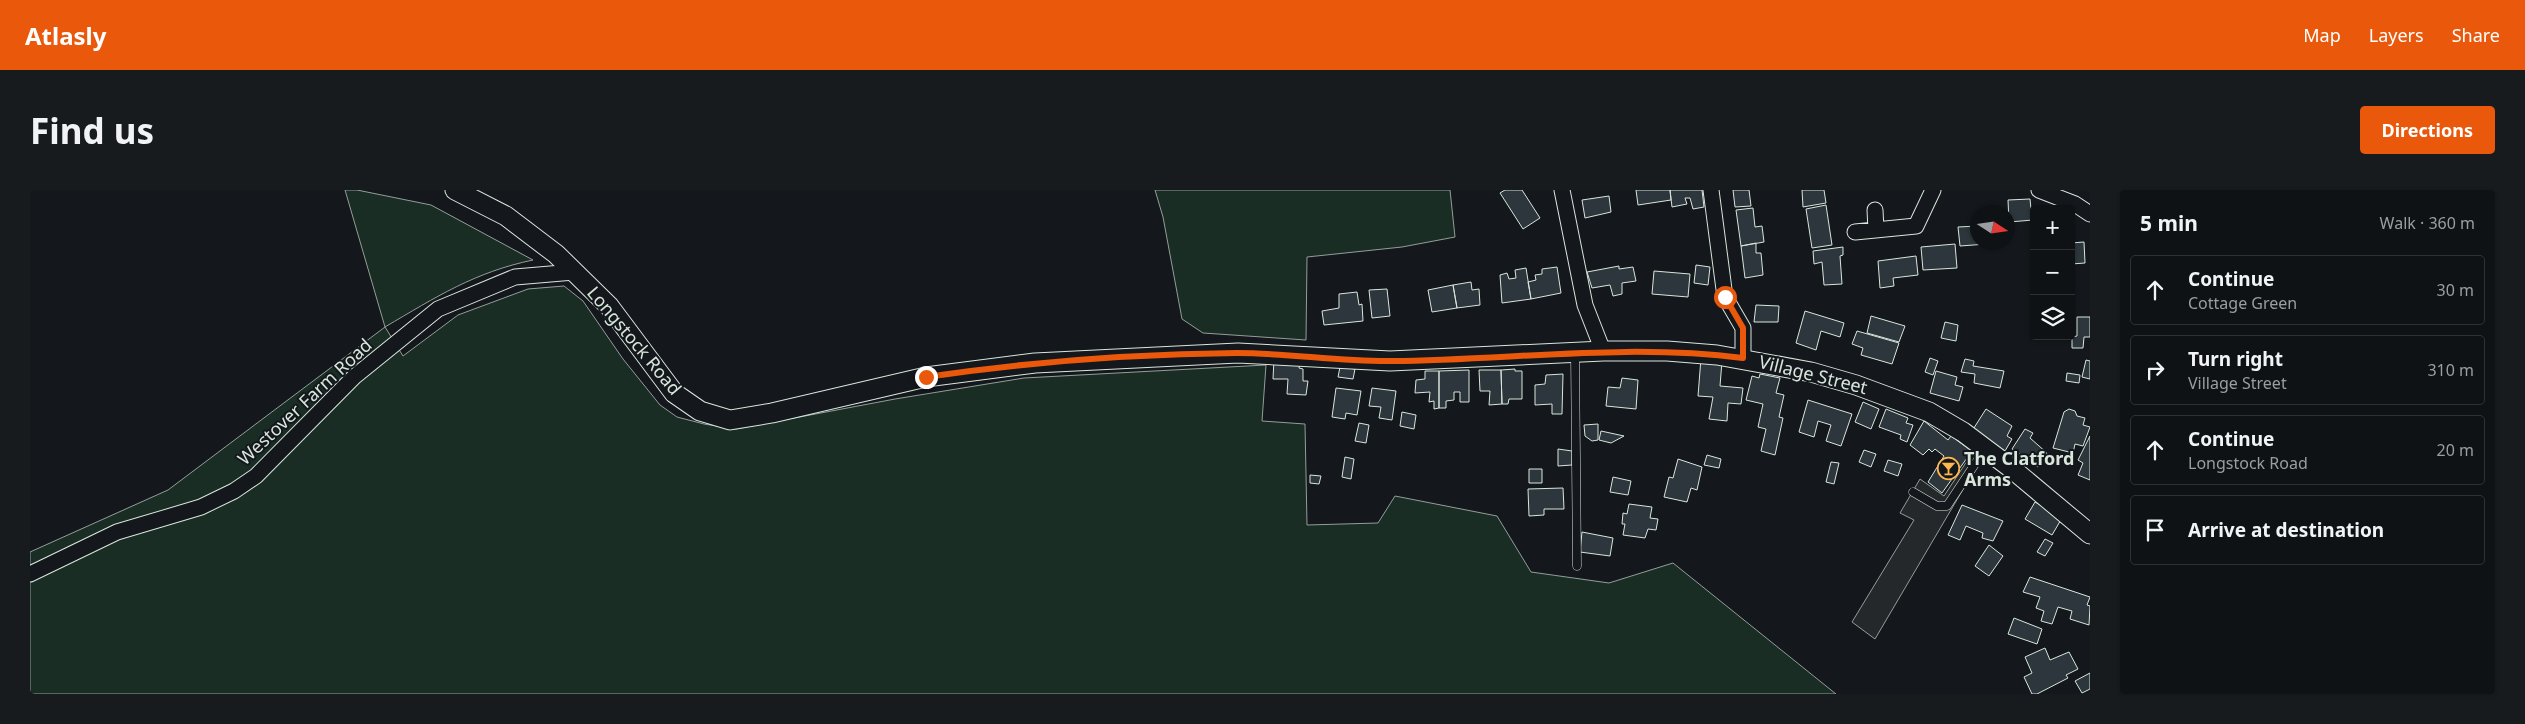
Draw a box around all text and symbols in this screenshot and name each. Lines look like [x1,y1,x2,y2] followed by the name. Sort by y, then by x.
[25,19,106,52] text: Atlasly
[2303,23,2341,47] text: Map
[2369,23,2424,47] text: Layers
[2452,23,2500,47] text: Share
[2360,106,2495,154] button: Directions
[30,107,154,154] text: Find us
[1970,205,2015,250] north arrow
[2030,205,2075,340] map controls
[2030,205,2075,250] button: +
[2140,209,2198,237] text: 5 min
[2380,212,2475,234] text: Walk · 360 m
[2030,250,2075,295] button: −
[2188,266,2274,292] text: Continue
[2141,276,2169,304] icon: ahead
[2437,279,2474,301] text: 30 m
[582,281,687,400] street label: Longstock Road
[1714,286,1737,309] route start
[2188,292,2297,314] text: Cottage Green
[2030,295,2075,340] button: layers
[232,333,377,470] street label: Westover Farm Road
[2188,346,2283,372] text: Turn right
[1756,349,1870,399] street label: Village Street
[2141,356,2169,384] icon: right
[2427,359,2474,381] text: 310 m
[915,366,938,389] route end
[2188,372,2287,394] text: Village Street
[2188,426,2274,452] text: Continue
[2141,436,2169,464] icon: ahead
[2437,439,2474,461] text: 20 m
[1964,446,2074,491] place label: The Clatford Arms
[2188,452,2308,474] text: Longstock Road
[1936,457,1960,481] bar icon: The Clatford Arms
[2141,516,2169,544] icon: arrive
[2188,517,2384,543] text: Arrive at destination

